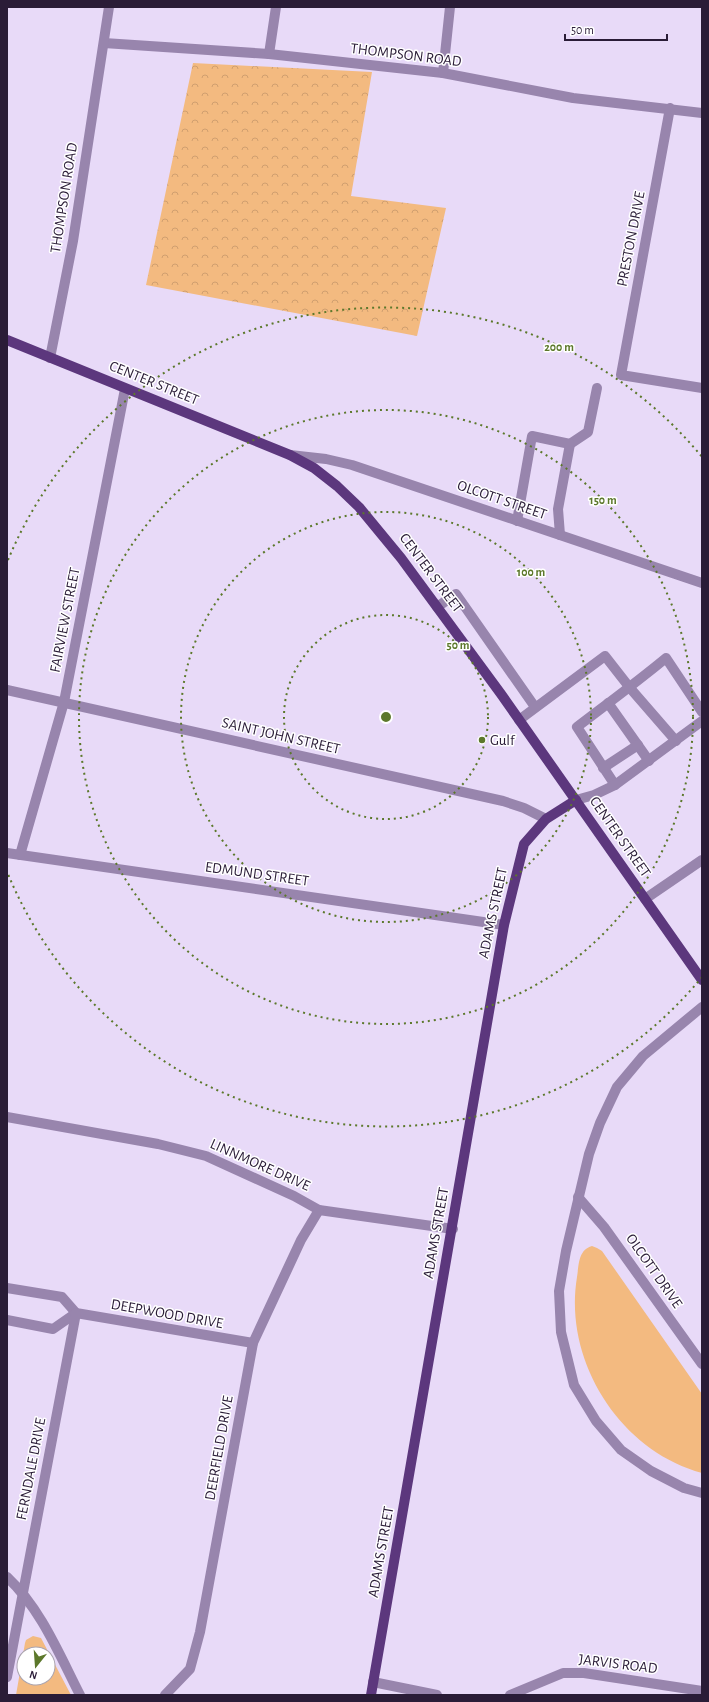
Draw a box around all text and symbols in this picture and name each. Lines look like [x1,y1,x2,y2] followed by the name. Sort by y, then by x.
[565,16,667,42] scale bar
[571,24,594,36] text: 50 m
[350,41,463,69] street label: THOMPSON ROAD
[48,141,80,254] street label: THOMPSON ROAD
[614,190,648,288] street label: PRESTON DRIVE
[544,341,574,353] text: 200 m
[107,358,201,408] street label: CENTER STREET
[455,478,549,523] street label: OLCOTT STREET
[589,494,617,506] text: 150 m
[396,531,466,616] street label: CENTER STREET
[47,566,83,674] street label: FAIRVIEW STREET
[517,566,545,578] text: 100 m
[447,639,470,651] text: 50 m
[379,710,393,724] centre of rings
[220,715,342,757] street label: SAINT JOHN STREET
[490,733,516,748] place label: Gulf
[477,735,487,745] marker: Gulf
[587,794,654,881] street label: CENTER STREET
[204,859,311,889] street label: EDMUND STREET
[476,866,510,960] street label: ADAMS STREET
[208,1136,312,1194] street label: LINNMORE DRIVE
[421,1185,452,1280] street label: ADAMS STREET
[623,1231,685,1311] street label: OLCOTT DRIVE
[110,1297,224,1331] street label: DEEPWOOD DRIVE
[202,1394,236,1502] street label: DEERFIELD DRIVE
[14,1417,48,1521] street label: FERNDALE DRIVE
[366,1504,397,1599] street label: ADAMS STREET
[16,1646,56,1686] north arrow
[578,1652,659,1676] street label: JARVIS ROAD
[28,1669,38,1681] text: N

